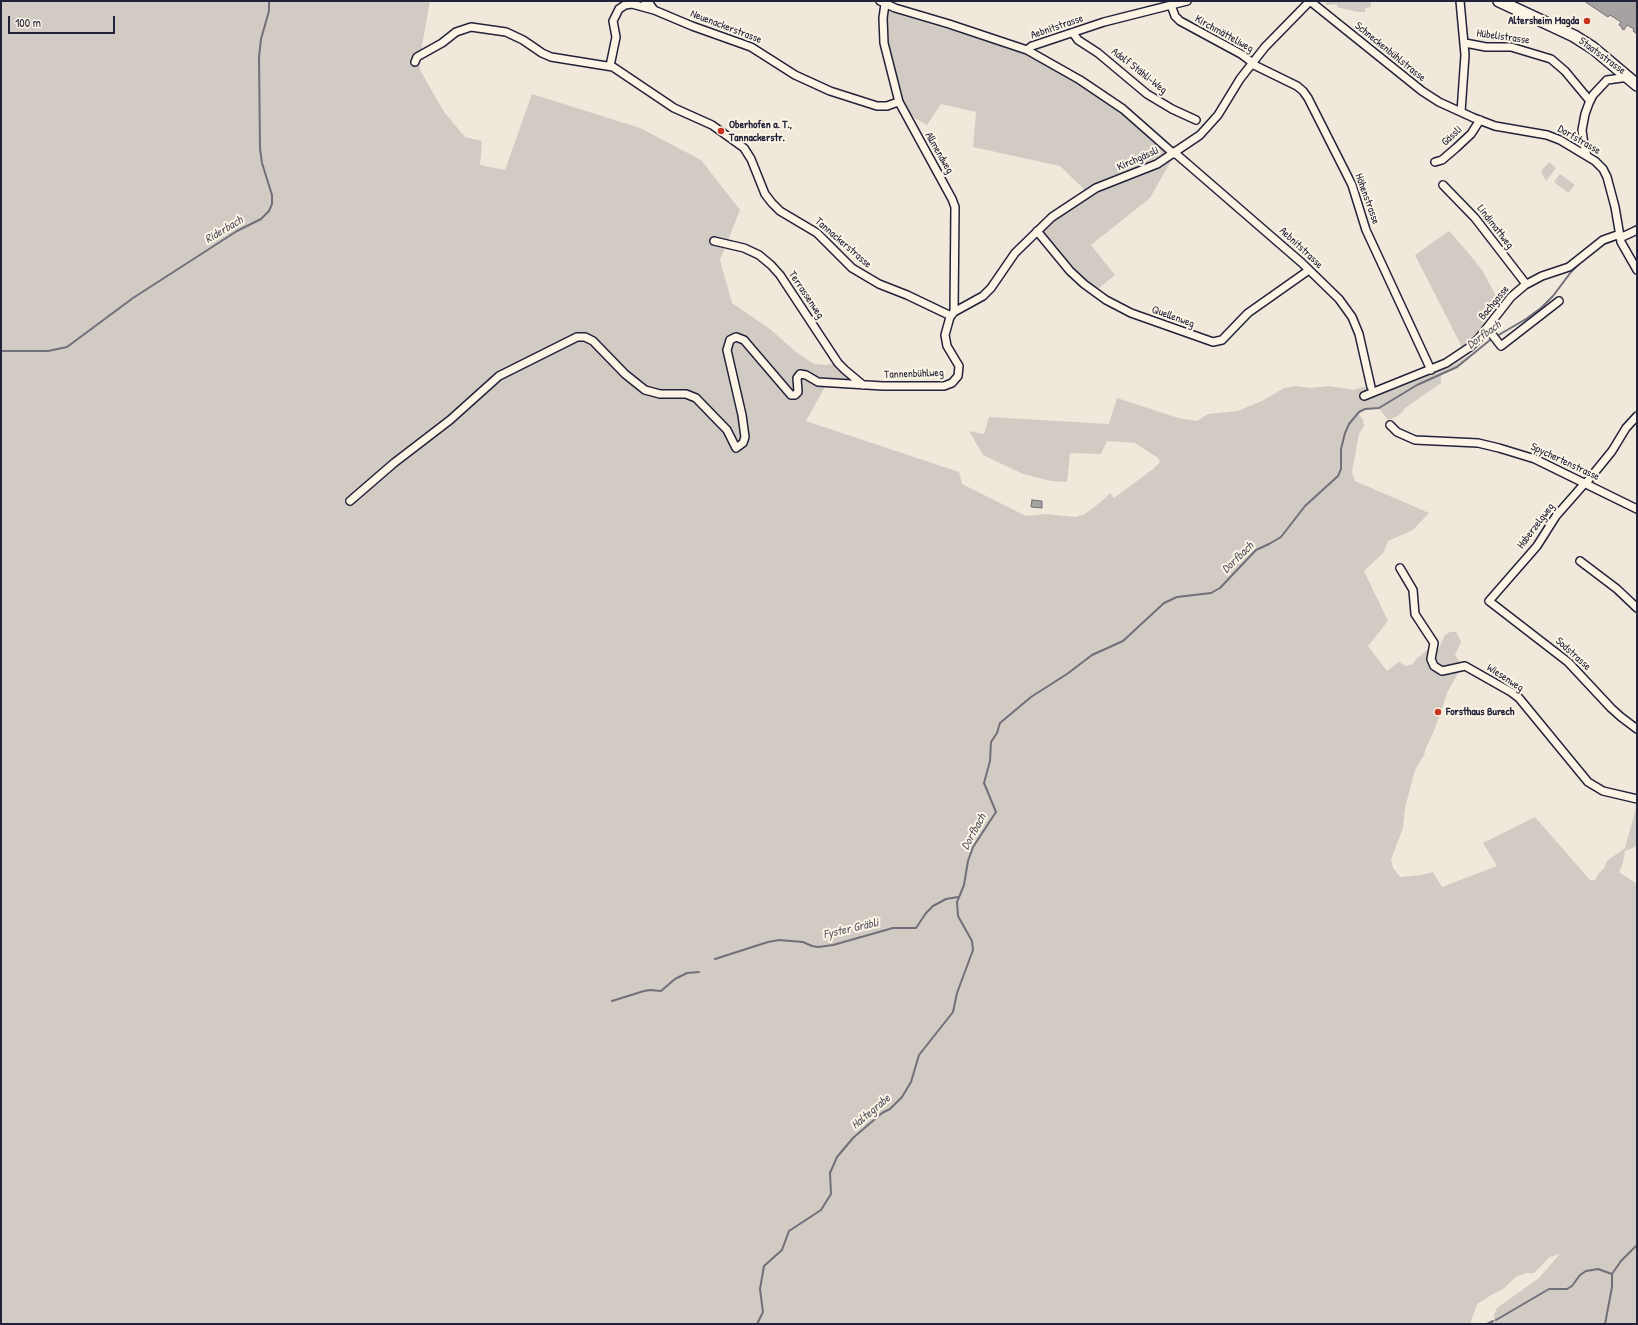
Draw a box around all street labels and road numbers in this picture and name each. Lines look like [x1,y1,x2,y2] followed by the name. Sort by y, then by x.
[689,7,763,47] street label: Neuenackerstrasse
[1029,12,1085,42] street label: Aebnitstrasse
[1192,13,1256,55] street label: Kirchmätteliweg
[1352,19,1428,85] street label: Schneckenbühlstrasse
[1476,27,1530,47] street label: Hübelistrasse
[1576,35,1628,77] street label: Staatsstrasse
[1108,45,1170,97] street label: Adolf Stähli-Weg
[1555,122,1603,158] street label: Dorfstrasse
[1439,123,1465,149] street label: Gässli
[922,130,956,176] street label: Allmendweg
[1115,144,1161,174] street label: Kirchgässli
[1352,172,1382,226] street label: Höhenstrasse
[1474,202,1516,252] street label: Lindimattweg
[812,215,874,271] street label: Tannackerstrasse
[1276,224,1326,272] street label: Aebnitstrasse
[785,269,827,321] street label: Terrassenweg
[1476,283,1512,323] street label: Bachgasse
[1150,303,1196,331] street label: Quellenweg
[884,366,944,382] street label: Tannenbühlweg
[1528,440,1602,484] street label: Spychertenstrasse
[1515,501,1557,551] street label: Haberzelgweg
[1553,635,1593,673] street label: Sodstrasse
[1484,661,1526,695] street label: Wiesenweg

